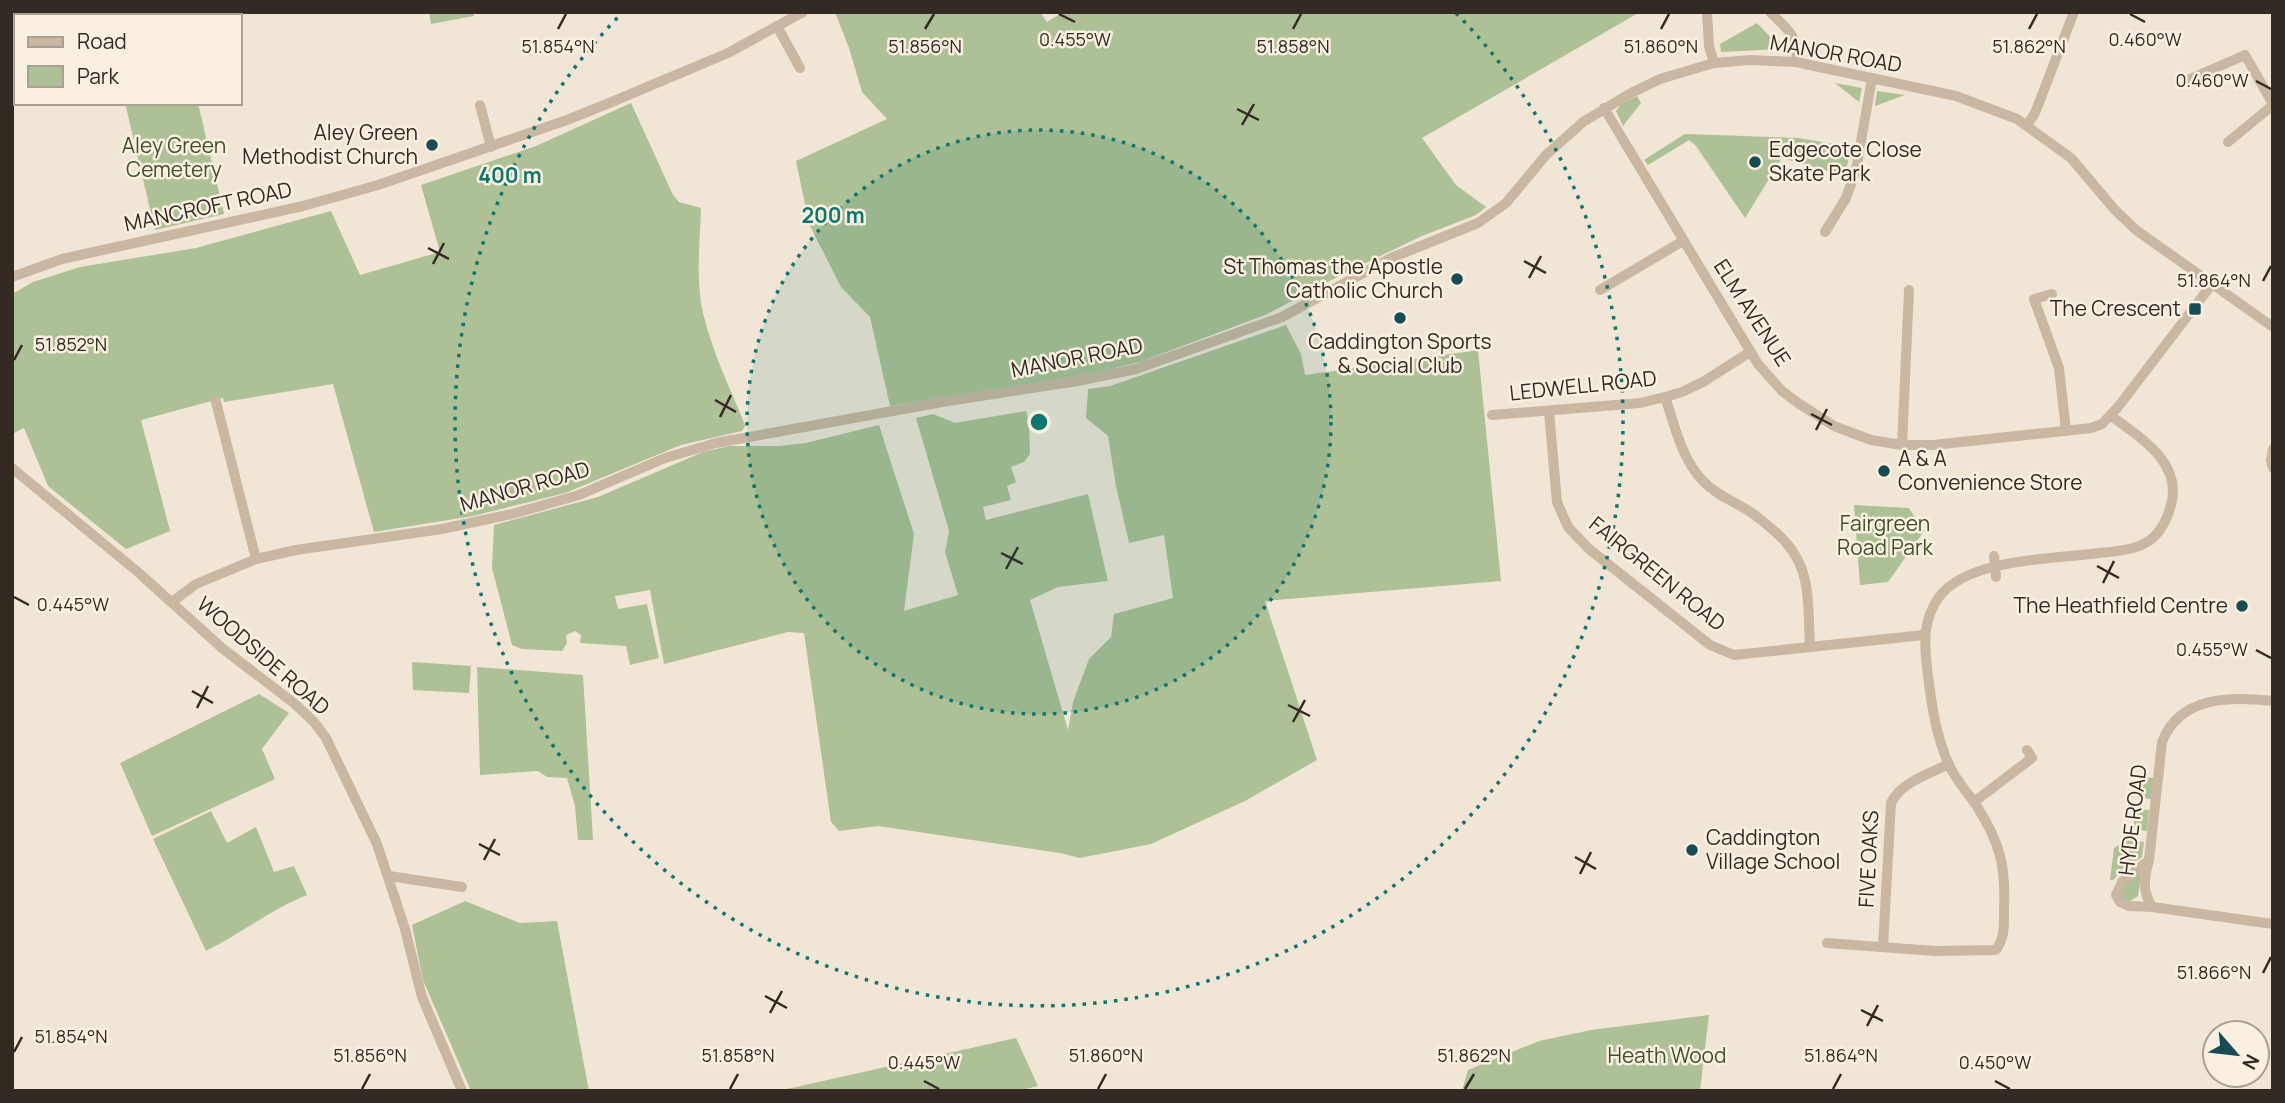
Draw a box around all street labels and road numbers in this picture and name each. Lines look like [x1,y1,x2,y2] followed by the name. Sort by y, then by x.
[1768,28,1904,78] street label: MANOR ROAD
[121,175,294,237] street label: MANCROFT ROAD
[1708,254,1798,371] street label: ELM AVENUE
[1009,331,1145,383] street label: MANOR ROAD
[1508,363,1658,407] street label: LEDWELL ROAD
[457,454,593,518] street label: MANOR ROAD
[1584,510,1732,637] street label: FAIRGREEN ROAD
[191,590,336,721] street label: WOODSIDE ROAD
[2111,763,2153,877] street label: HYDE ROAD
[1851,810,1885,908] street label: FIVE OAKS

